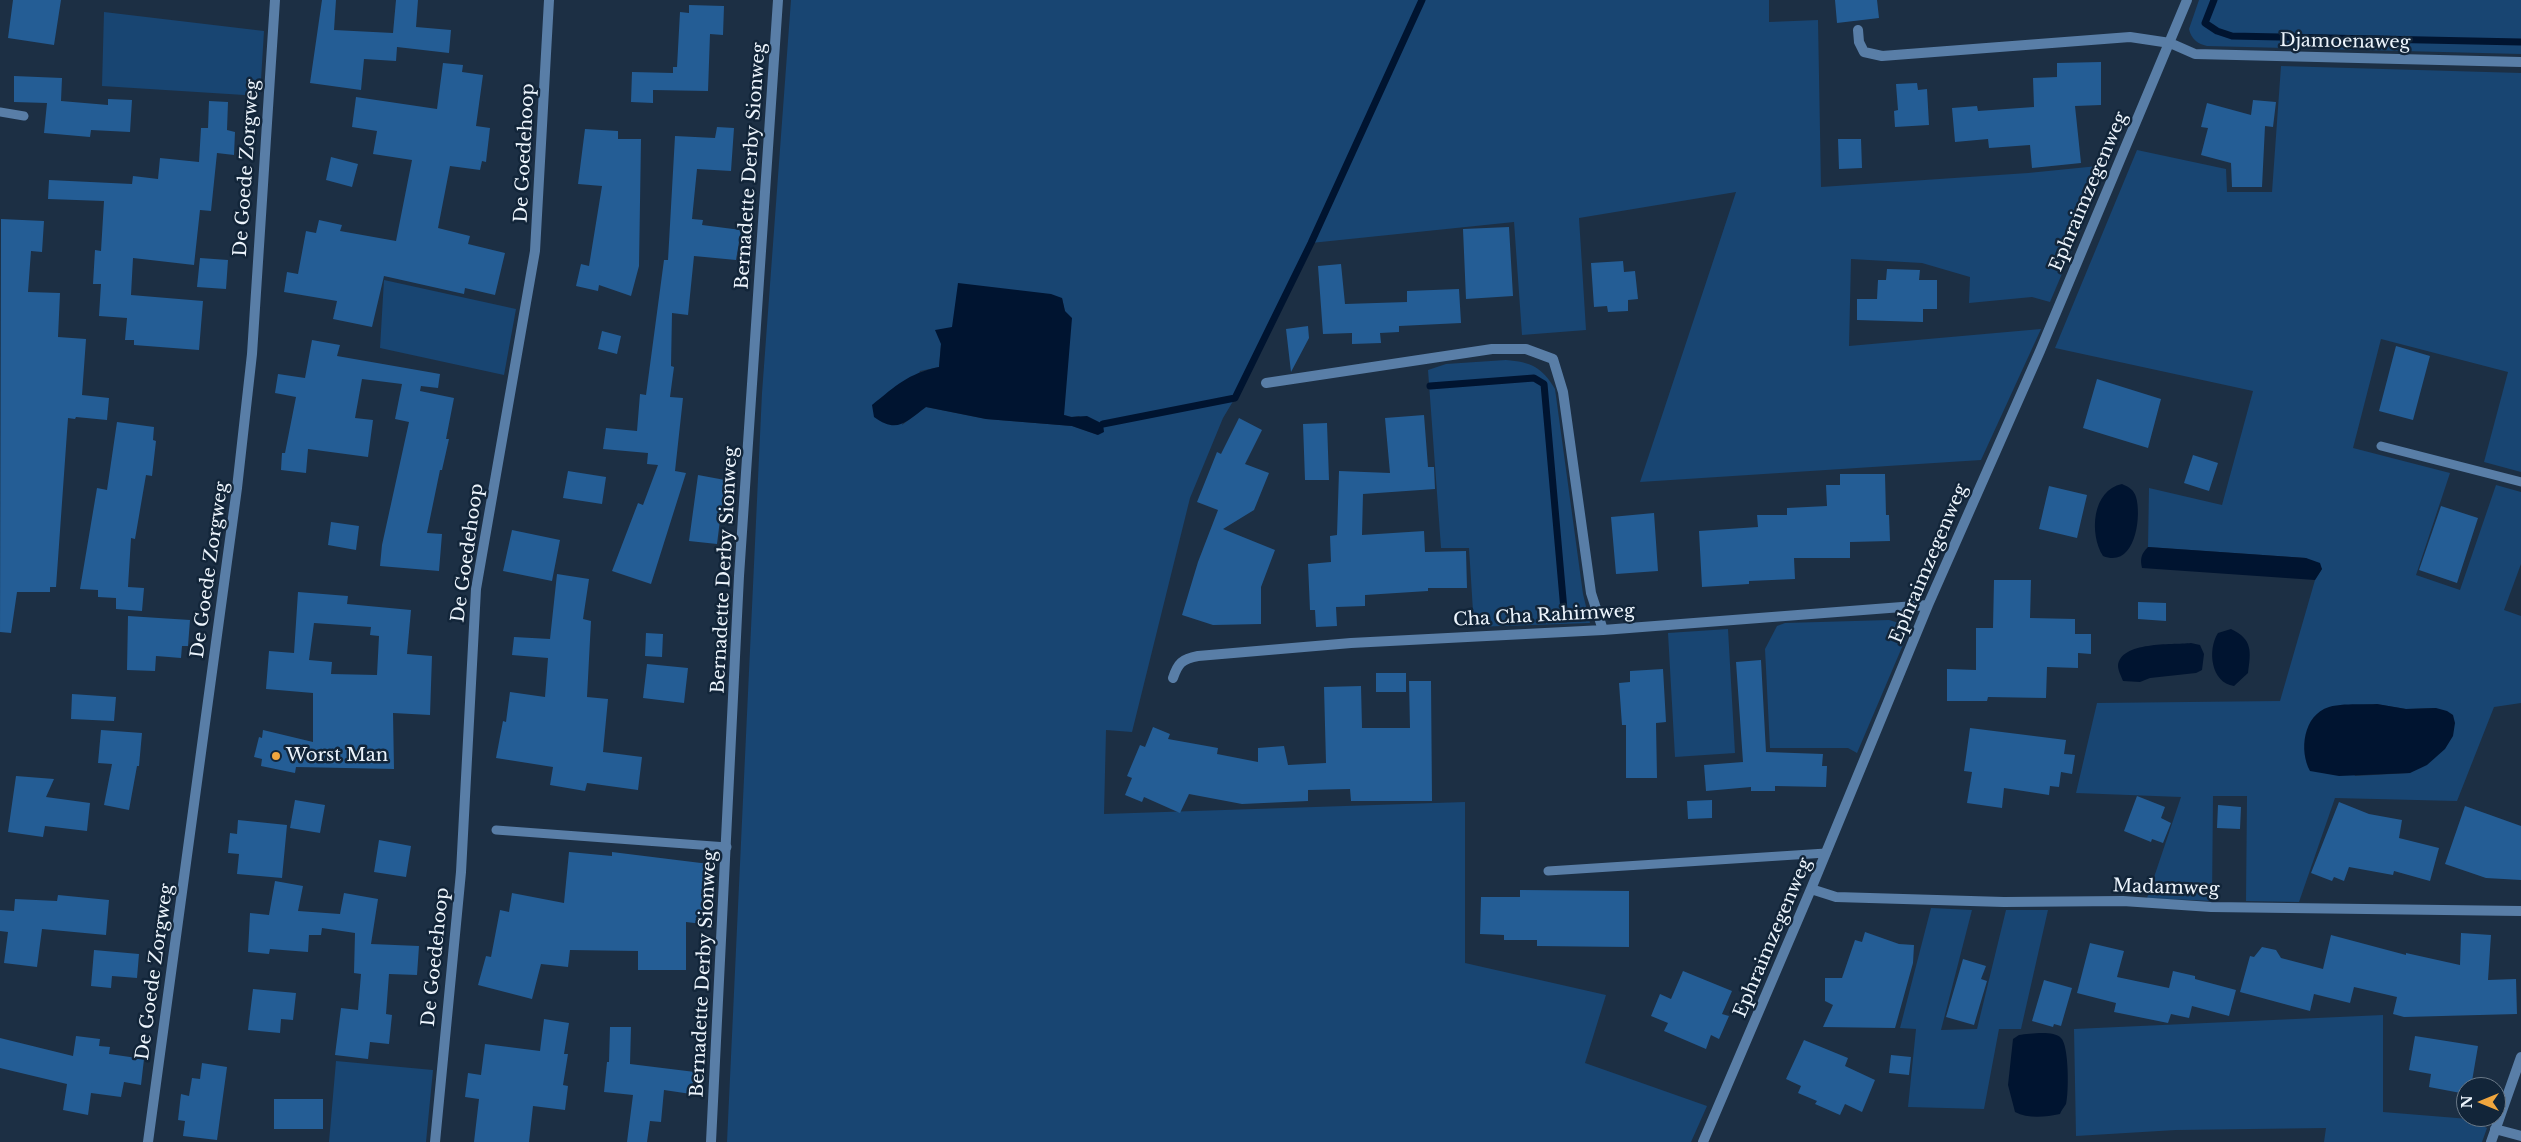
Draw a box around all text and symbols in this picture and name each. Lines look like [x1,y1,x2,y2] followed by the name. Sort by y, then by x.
[2279,30,2411,54] street label: Djamoenaweg
[732,42,770,290] street label: Bernadette Derby Sionweg
[230,79,264,257] street label: De Goede Zorgweg
[511,83,539,223] street label: De Goedehoop
[2046,109,2132,275] street label: Ephraimzegenweg
[708,446,742,694] street label: Bernadette Derby Sionweg
[187,480,233,660] street label: De Goede Zorgweg
[1886,481,1972,647] street label: Ephraimzegenweg
[448,482,488,624] street label: De Goedehoop
[1453,600,1635,632] street label: Cha Cha Rahimweg
[286,745,388,767] place label: Worst Man
[270,750,282,762] marker: Worst Man
[687,850,721,1098] street label: Bernadette Derby Sionweg
[1730,855,1816,1021] street label: Ephraimzegenweg
[2112,875,2220,901] street label: Madamweg
[132,882,178,1062] street label: De Goede Zorgweg
[418,886,454,1028] street label: De Goedehoop
[2456,1077,2506,1127] north arrow
[2458,1095,2476,1109] text: N

